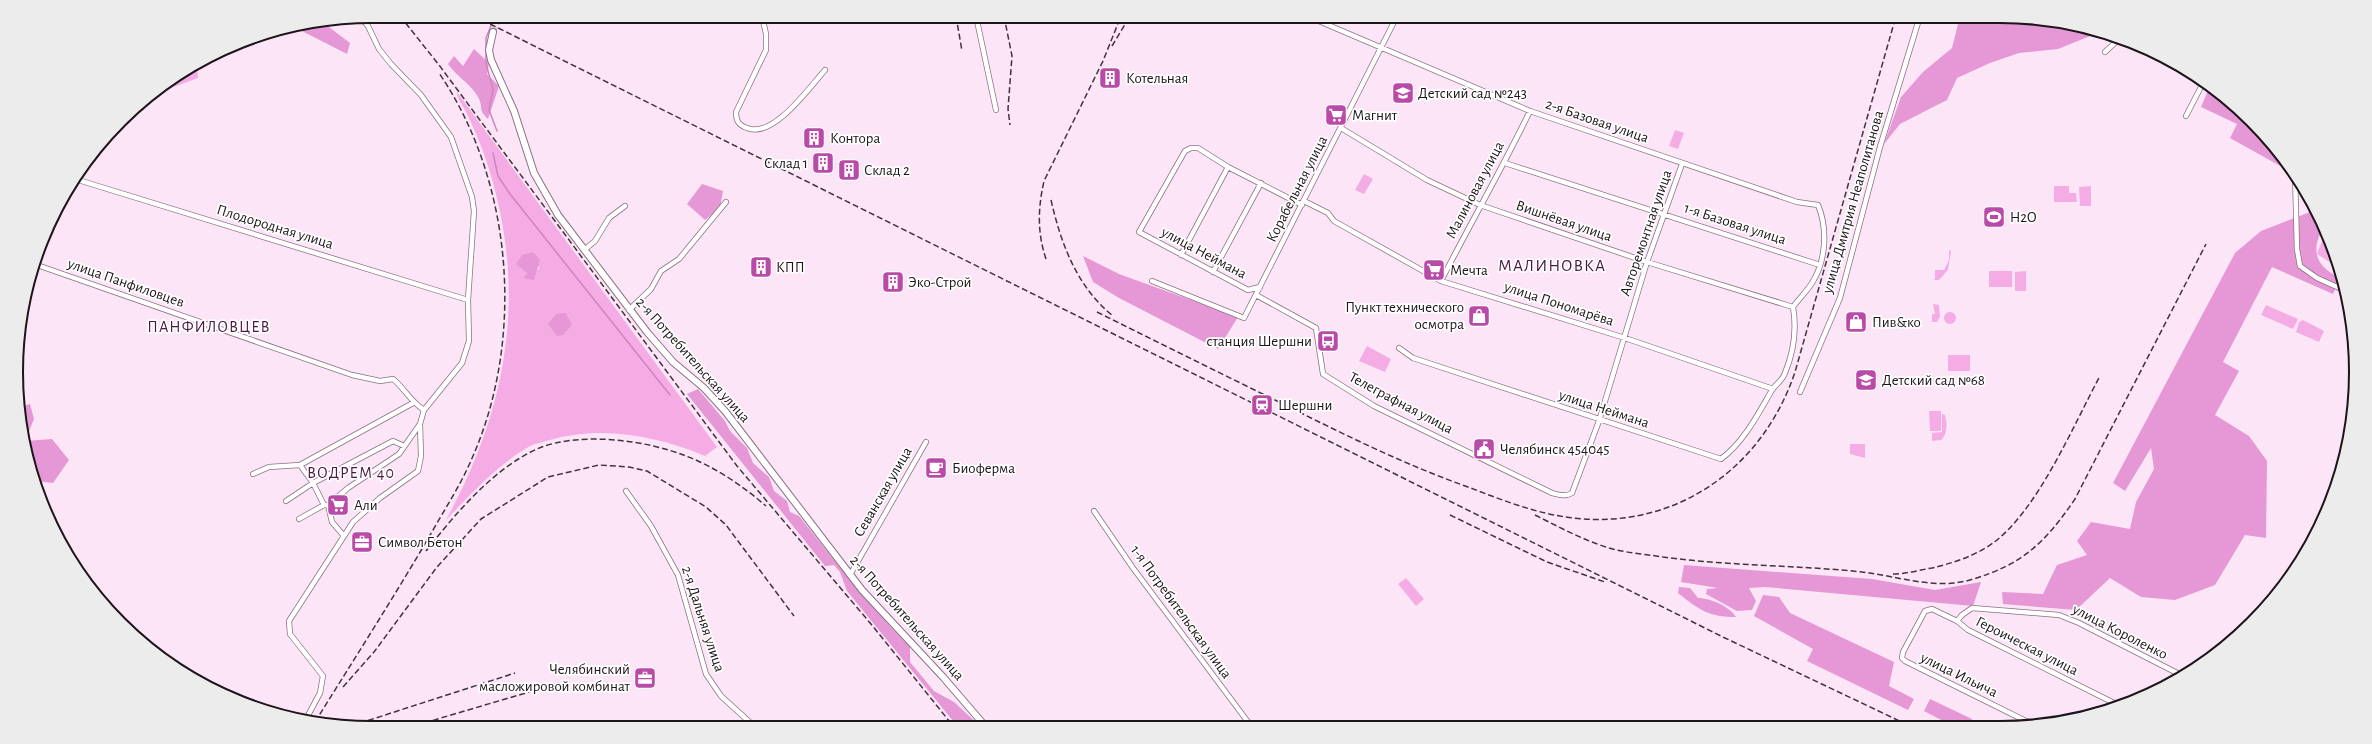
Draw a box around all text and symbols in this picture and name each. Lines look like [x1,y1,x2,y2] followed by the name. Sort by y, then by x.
[1097,65,1123,91] building icon: Котельная
[1126,71,1188,86] place label: Котельная
[1390,80,1416,106] school or university icon: Детский сад №243
[1418,86,1527,101] place label: Детский сад №243
[1543,96,1651,146] street label: 2-я Базовая улица
[1323,102,1349,128] supermarket icon: Магнит
[1352,108,1398,123] place label: Магнит
[1819,109,1886,296] street label: улица Дмитрия Неаполитанова
[801,125,827,151] building icon: Контора
[830,131,880,146] place label: Контора
[1264,133,1330,245] street label: Корабельная улица
[1443,139,1507,241] street label: Малиновая улица
[810,150,836,176] building icon: Склад 1
[764,156,808,171] place label: Склад 1
[836,157,862,183] building icon: Склад 2
[864,163,910,178] place label: Склад 2
[1617,168,1675,298] street label: Авторемонтная улица
[1514,198,1614,244] street label: Вишнёвая улица
[1682,200,1788,248] street label: 1-я Базовая улица
[215,202,335,252] street label: Плодородная улица
[1981,204,2007,230] sports icon: H2O
[2010,210,2037,225] place label: H2O
[1158,224,1249,282] street label: улица Неймана
[748,254,774,280] building icon: КПП
[65,256,186,310] street label: улица Панфиловцев
[1421,257,1447,283] supermarket icon: Мечта
[1498,257,1606,274] district label: МАЛИНОВКА
[776,260,805,275] place label: КПП
[1450,263,1488,278] place label: Мечта
[880,269,906,295] building icon: Эко-Строй
[908,275,971,290] place label: Эко-Строй
[1501,279,1616,329] street label: улица Пономарёва
[633,295,753,425] street label: 2-я Потребительская улица
[1345,300,1464,332] place label: Пункт технического осмотра
[1466,303,1492,329] shop icon: Пункт технического осмотра
[1843,309,1869,335] shop icon: Пив&ко
[1872,315,1921,330] place label: Пив&ко
[147,319,271,335] district label: ПАНФИЛОВЦЕВ
[1315,328,1341,354] bus stop icon: станция Шершни
[1206,334,1312,349] place label: станция Шершни
[1853,367,1879,393] school or university icon: Детский сад №68
[1347,369,1456,437] street label: Телеграфная улица
[1882,373,1985,388] place label: Детский сад №68
[1556,387,1651,431] street label: улица Неймана
[1249,392,1275,418] station icon: Шершни
[1278,398,1332,413] place label: Шершни
[1471,436,1497,462] public building icon: Челябинск 454045
[1500,442,1610,457] place label: Челябинск 454045
[851,444,915,540] street label: Севанская улица
[923,455,949,481] cafe icon: Биоферма
[952,461,1015,476] place label: Биоферма
[307,465,395,481] district label: ВОДРЕМ 40
[325,492,351,518] supermarket icon: Али
[354,498,378,513] place label: Али
[349,529,375,555] office icon: Символ Бетон
[378,535,462,550] place label: Символ Бетон
[1128,543,1234,681] street label: 1-я Потребительская улица
[847,553,967,683] street label: 2-я Потребительская улица
[679,564,727,674] street label: 2-я Дальняя улица
[2069,601,2170,662] street label: улица Короленко
[1973,614,2081,678] street label: Героическая улица
[1917,649,2000,700] street label: улица Ильича
[479,662,631,694] place label: Челябинский масложировой комбинат
[632,665,658,691] office icon: Челябинский масложировой комбинат

